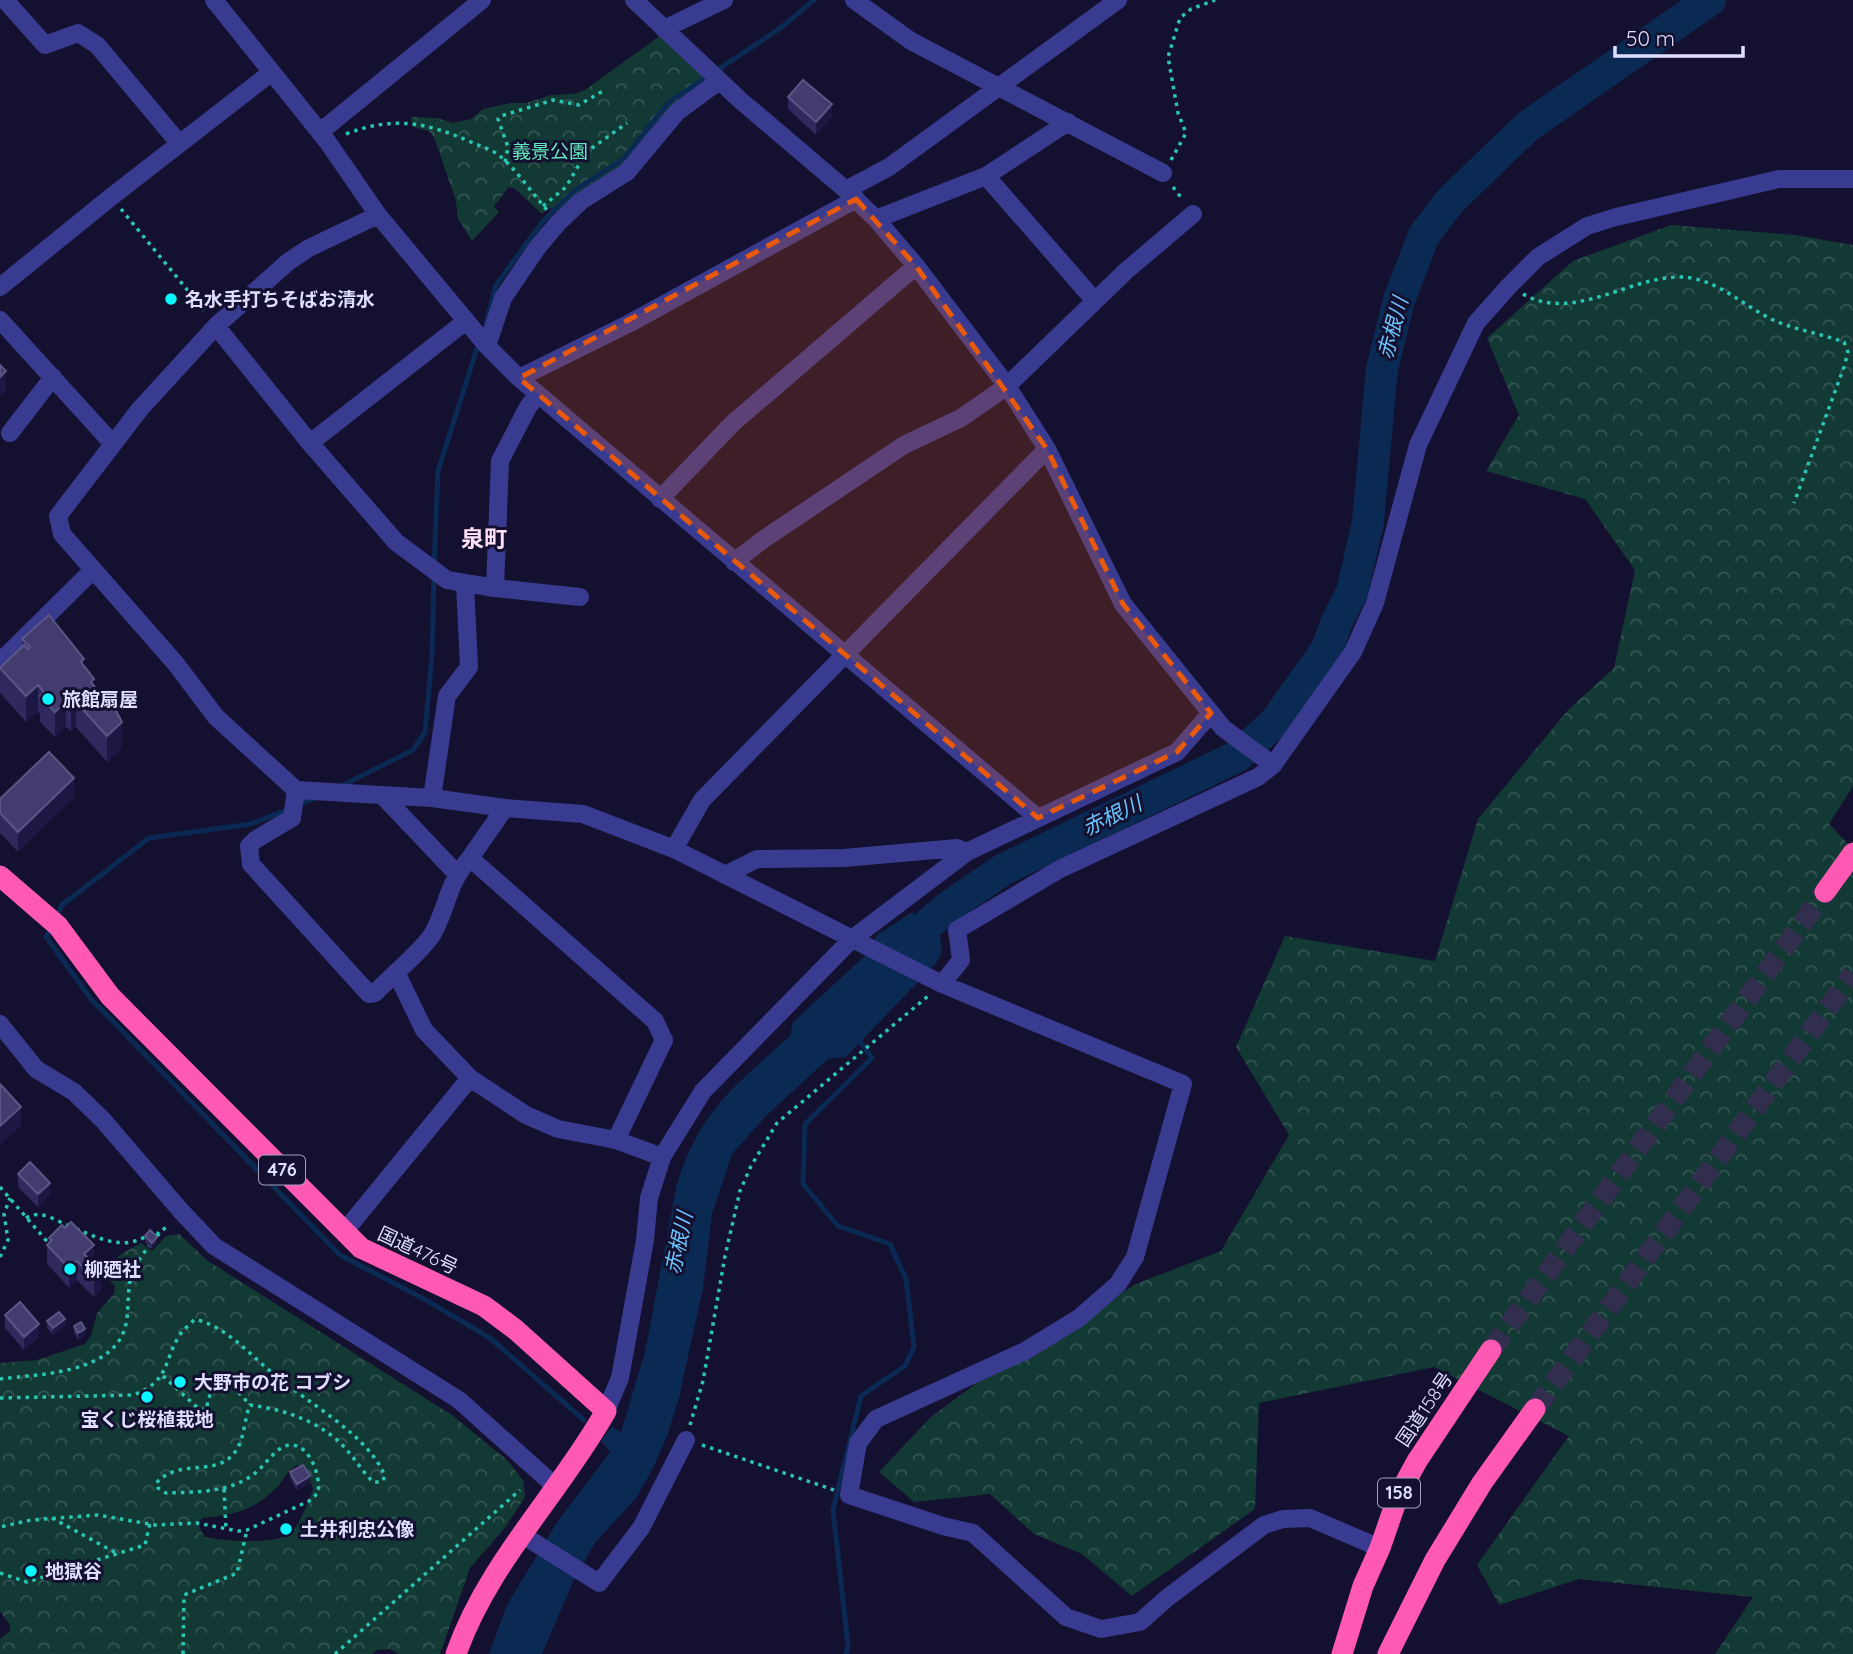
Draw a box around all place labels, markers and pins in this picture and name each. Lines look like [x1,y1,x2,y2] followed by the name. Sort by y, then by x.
[185,287,375,311] place label: 名水手打ちそばお清水
[163,291,179,307] marker: 名水手打ちそばお清水
[62,687,138,711] place label: 旅館扇屋
[40,691,56,707] marker: 旅館扇屋
[84,1257,141,1281] place label: 柳廼社
[62,1261,78,1277] marker: 柳廼社
[194,1370,351,1394] place label: 大野市の花 コブシ
[172,1374,188,1390] marker: 大野市の花 コブシ
[139,1389,155,1405] marker: 宝くじ桜植栽地
[80,1407,214,1431] place label: 宝くじ桜植栽地
[300,1517,414,1541] place label: 土井利忠公像
[278,1521,294,1537] marker: 土井利忠公像
[45,1559,102,1583] place label: 地獄谷
[23,1563,39,1579] marker: 地獄谷

